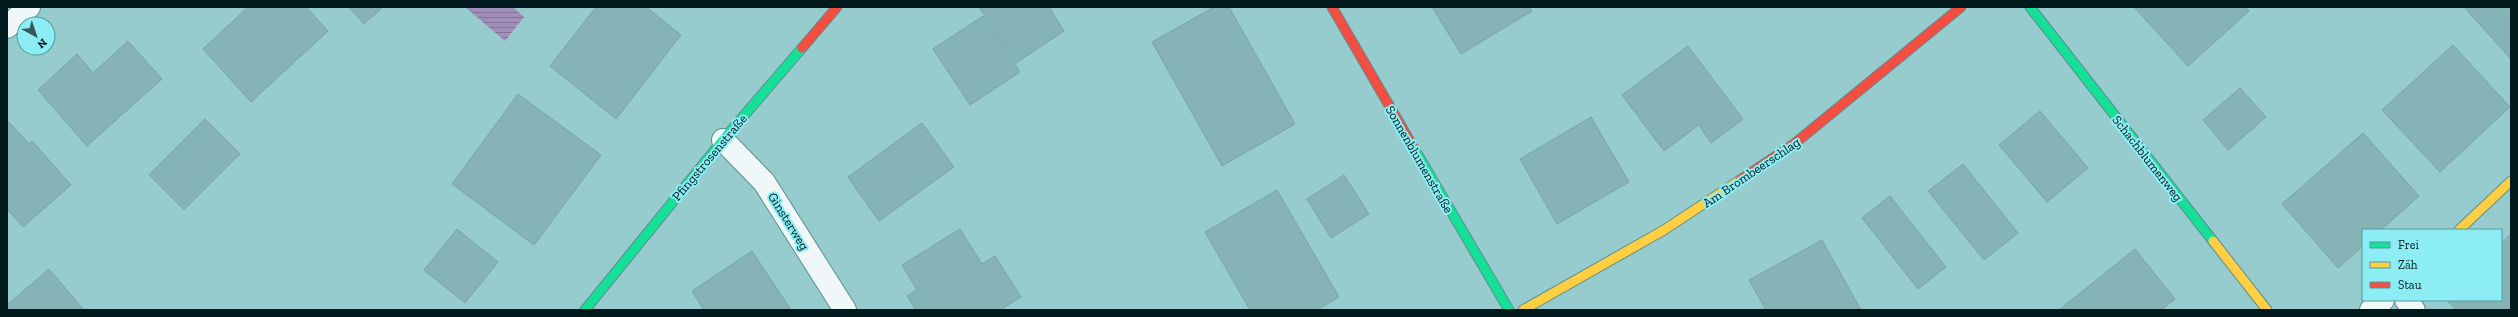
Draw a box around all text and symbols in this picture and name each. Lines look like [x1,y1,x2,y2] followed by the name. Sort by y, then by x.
[16,16,56,56] north arrow
[34,36,49,51] text: N
[1383,103,1456,216] street label: Sonnenblumenstraße
[669,111,750,204] street label: Pfingstrosenstraße
[2109,112,2186,204] street label: Schachblumenweg
[1700,134,1803,211] street label: Am Brombeerschlag
[765,190,812,253] street label: Ginsterweg
[2362,229,2502,301] legend
[2398,238,2419,252] text: Frei
[2398,258,2418,272] text: Zäh
[2398,278,2422,292] text: Stau

